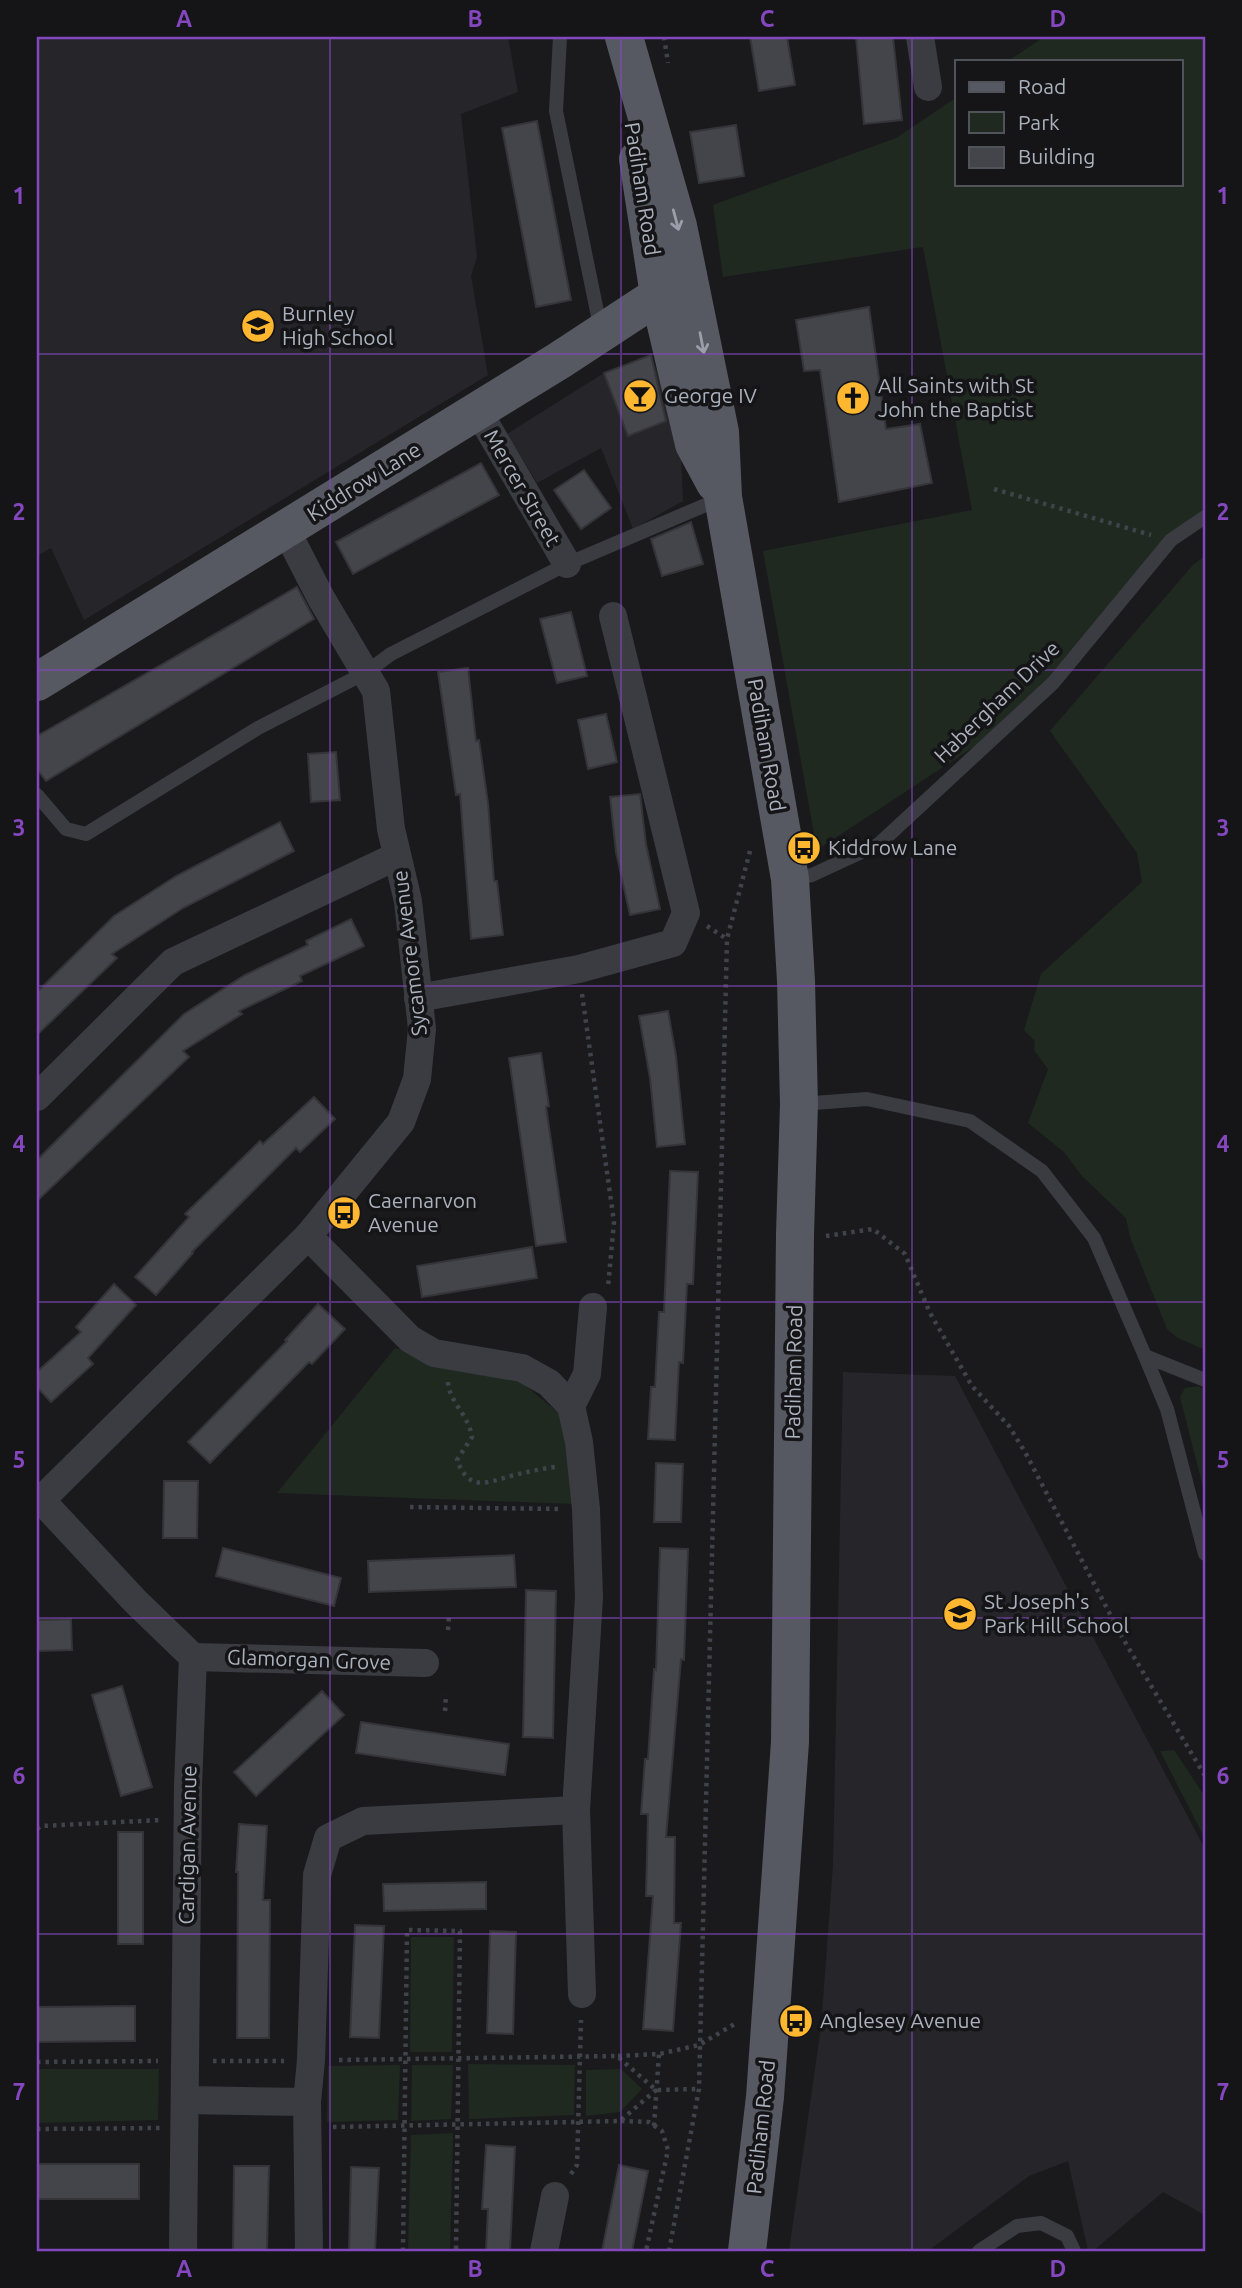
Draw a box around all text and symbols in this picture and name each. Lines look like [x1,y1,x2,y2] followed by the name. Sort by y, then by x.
[176,6,192,31] text: A
[467,6,483,31] text: B
[760,6,775,31] text: C
[1050,6,1066,31] text: D
[955,60,1182,186] legend
[1018,74,1066,98] text: Road
[1018,110,1060,134] text: Park
[621,120,665,257] street label: Padiham Road
[1018,144,1095,168] text: Building
[13,183,25,208] text: 1
[1217,183,1229,208] text: 1
[670,209,683,231] one-way arrow
[282,301,393,349] place label: Burnley High School
[239,307,277,345] school or university icon: Burnley High School
[695,331,709,354] one-way arrow
[878,373,1034,421] place label: All Saints with St John the Baptist
[621,377,659,415] bar icon: George IV
[834,379,872,417] church icon: All Saints with St John the Baptist
[664,383,758,407] place label: George IV
[480,425,566,550] street label: Mercer Street
[302,437,425,526] street label: Kiddrow Lane
[13,499,25,524] text: 2
[1217,499,1229,524] text: 2
[929,635,1064,767] street label: Habergham Drive
[743,676,790,813] street label: Padiham Road
[13,815,25,840] text: 3
[1217,815,1229,840] text: 3
[785,829,823,867] bus stop icon: Kiddrow Lane
[828,835,957,859] place label: Kiddrow Lane
[387,869,431,1037] street label: Sycamore Avenue
[13,1131,26,1156] text: 4
[1217,1131,1230,1156] text: 4
[368,1188,477,1236] place label: Caernarvon Avenue
[325,1194,363,1232] bus stop icon: Caernarvon Avenue
[780,1304,806,1440] street label: Padiham Road
[13,1447,25,1472] text: 5
[1217,1447,1229,1472] text: 5
[984,1589,1129,1637] place label: St Joseph's Park Hill School
[941,1595,979,1633] school or university icon: St Joseph's Park Hill School
[227,1644,391,1674] street label: Glamorgan Grove
[13,1763,26,1788] text: 6
[1217,1763,1230,1788] text: 6
[174,1765,200,1925] street label: Cardigan Avenue
[777,2002,815,2040] bus stop icon: Anglesey Avenue
[820,2008,981,2032] place label: Anglesey Avenue
[741,2059,779,2195] street label: Padiham Road
[13,2079,25,2104] text: 7
[1217,2079,1229,2104] text: 7
[176,2256,192,2281] text: A
[467,2256,483,2281] text: B
[760,2256,775,2281] text: C
[1050,2256,1066,2281] text: D

